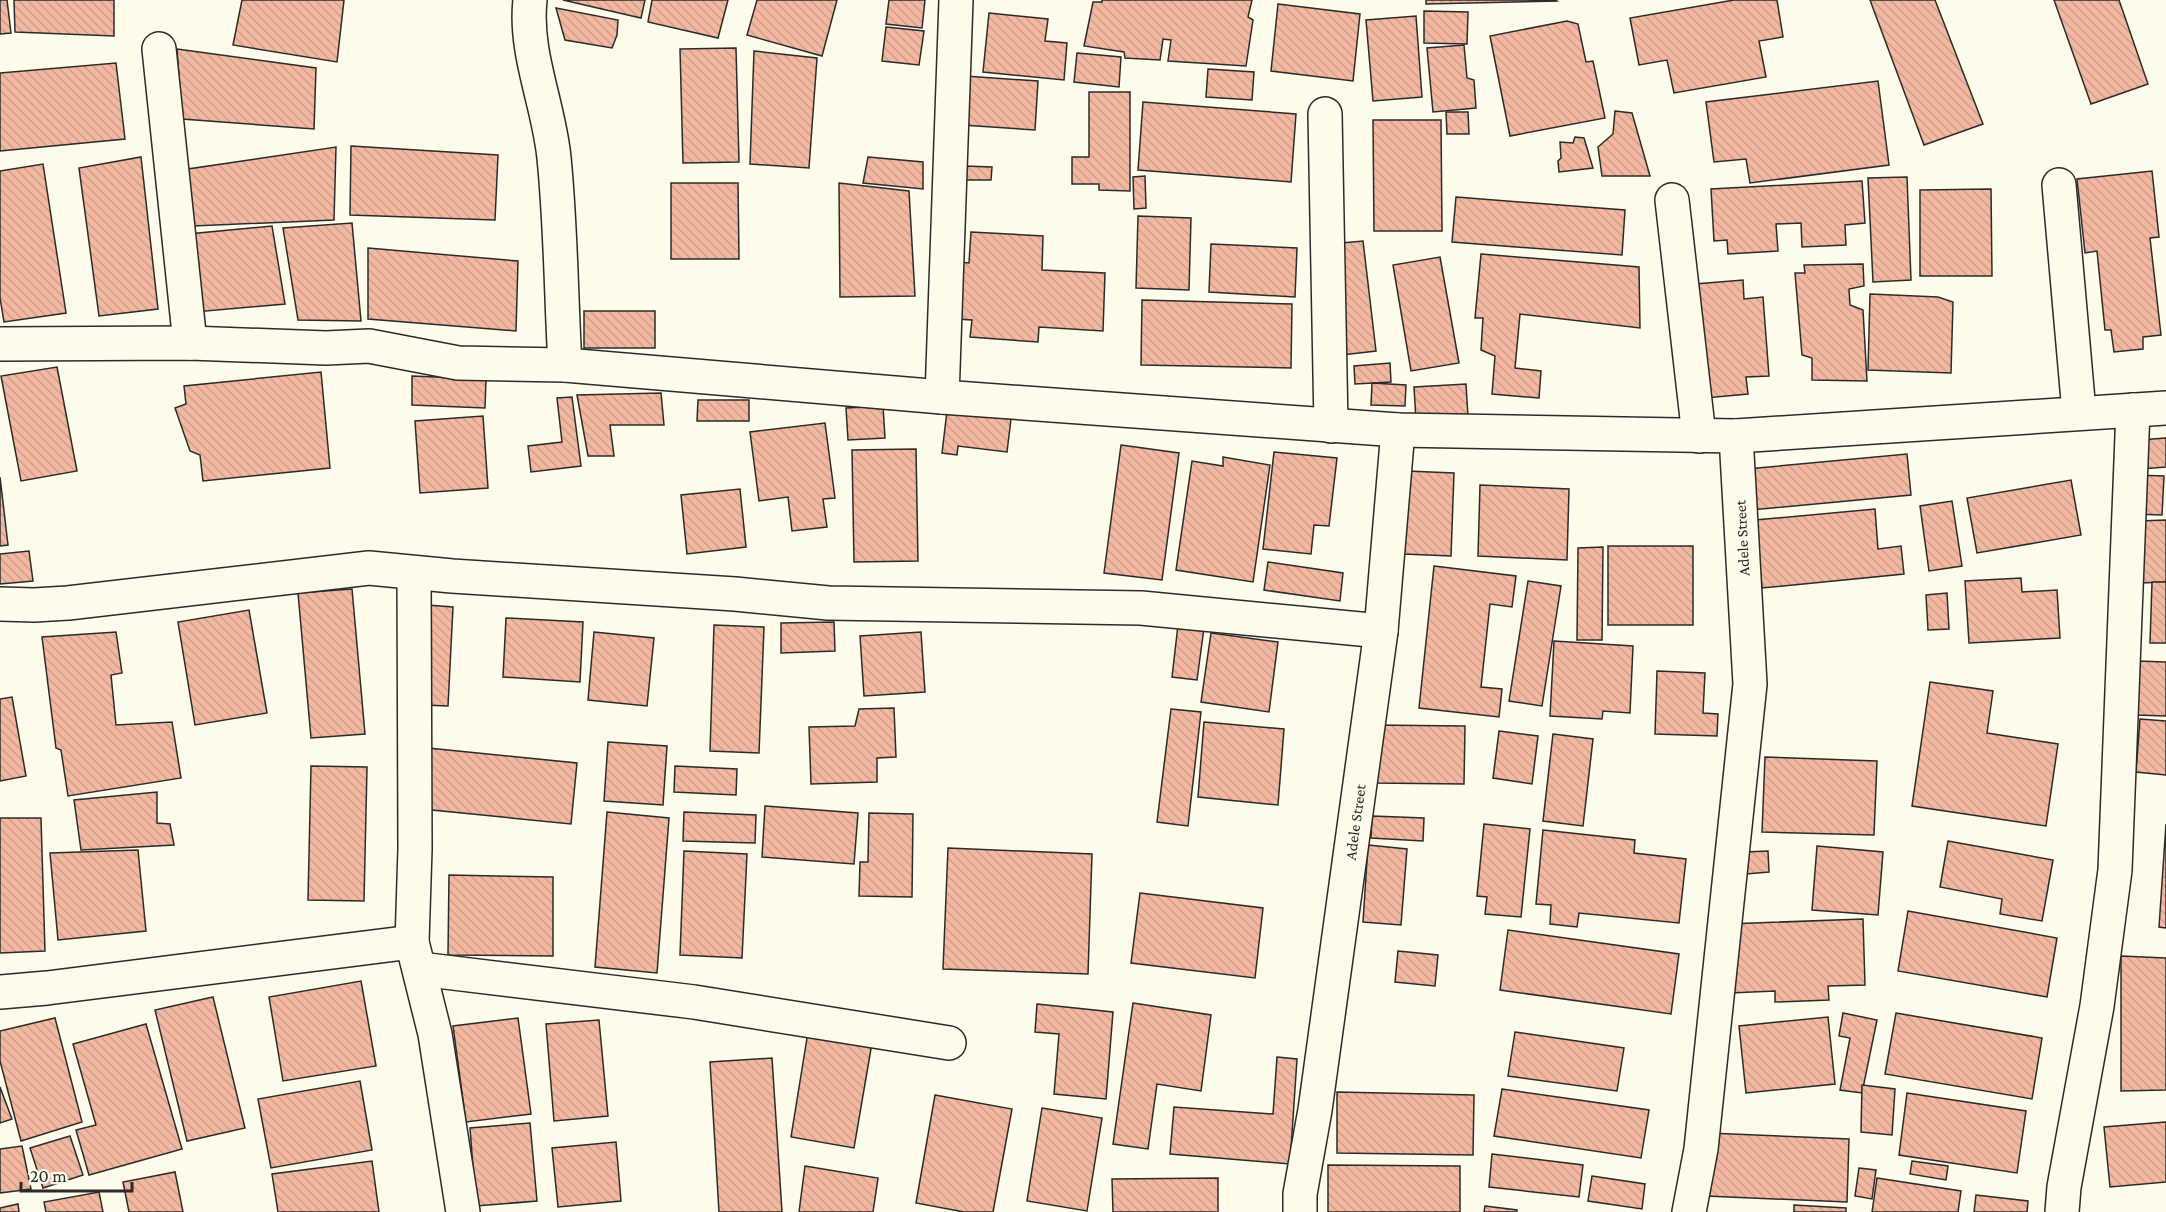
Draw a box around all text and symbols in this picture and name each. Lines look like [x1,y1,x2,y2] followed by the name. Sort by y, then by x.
[1731,499,1752,577] street label: Adele Street
[1341,782,1368,861] street label: Adele Street
[21,1155,132,1193] scale bar
[30,1166,67,1186] text: 20 m

